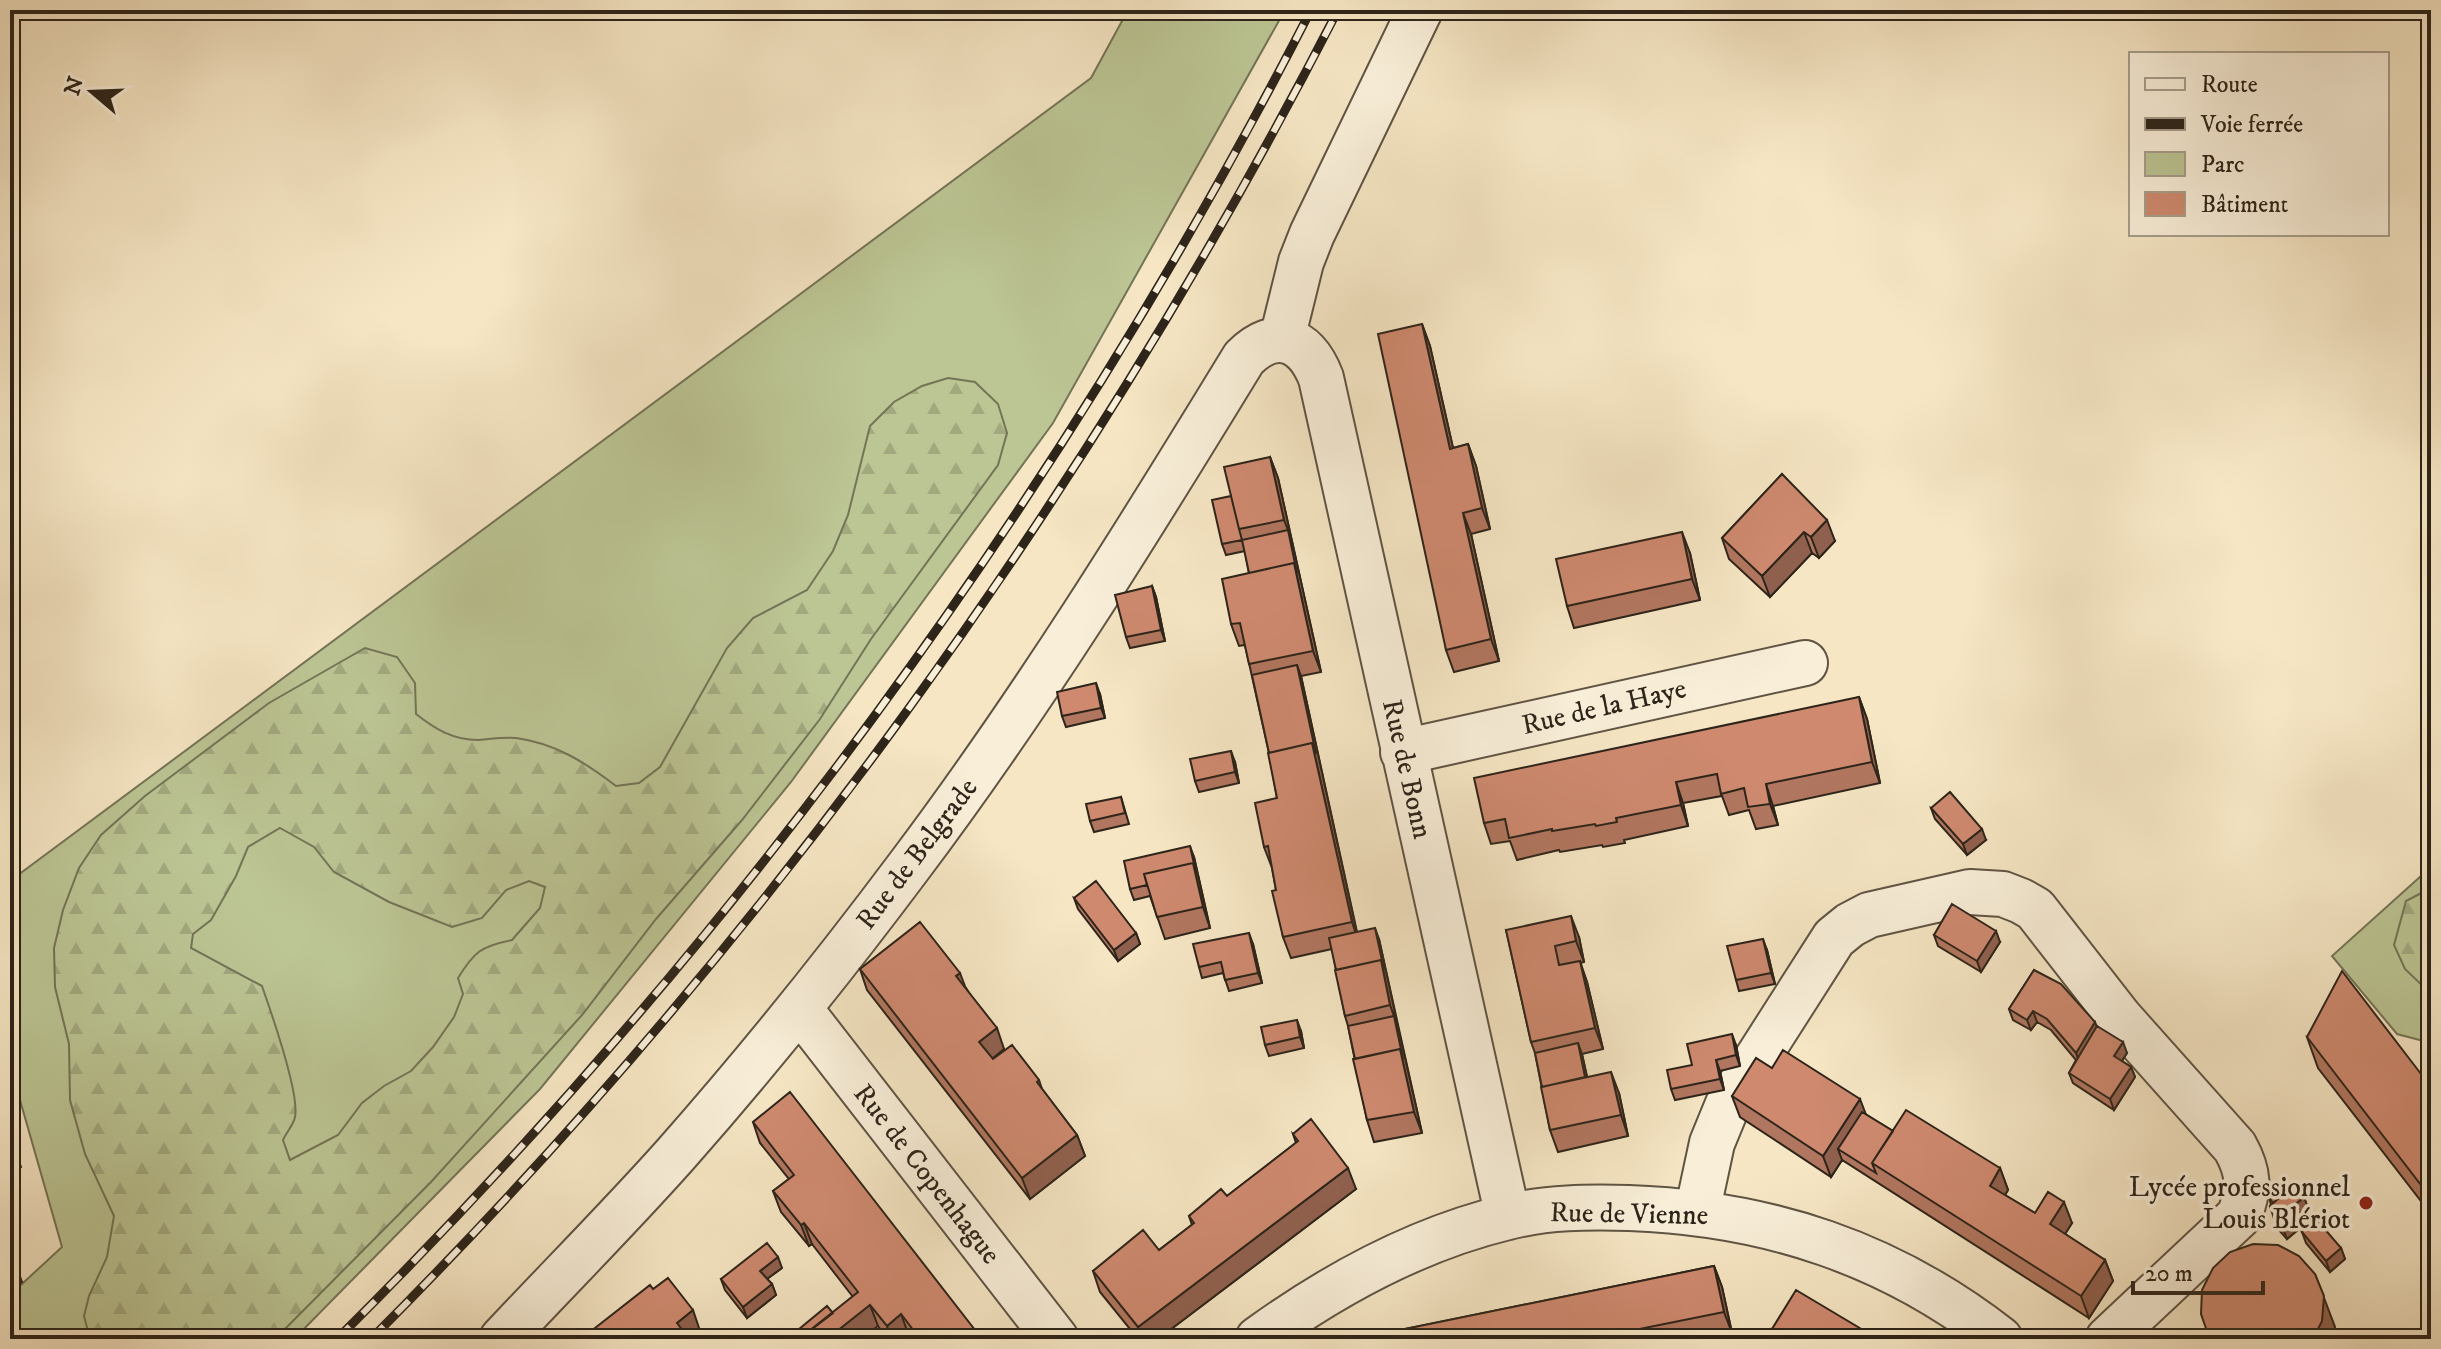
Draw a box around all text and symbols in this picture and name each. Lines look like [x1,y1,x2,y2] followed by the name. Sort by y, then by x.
[52,52,132,132] north arrow
[2129,52,2389,236] legend
[2201,70,2258,100] text: Route
[59,73,90,99] text: N
[2200,110,2303,140] text: Voie ferrée
[2201,150,2244,180] text: Parc
[2201,190,2289,220] text: Bâtiment
[1518,671,1690,743] street label: Rue de la Haye
[1374,696,1440,842] street label: Rue de Bonn
[849,771,985,937] street label: Rue de Belgrade
[846,1077,1008,1271] street label: Rue de Copenhague
[2129,1170,2351,1237] place label: Lycée professionnel Louis Blériot
[2357,1194,2375,1212] marker: Lycée professionnel Louis Blériot
[1550,1195,1708,1233] street label: Rue de Vienne
[2133,1245,2263,1295] scale bar
[2145,1259,2193,1289] text: 20 m

